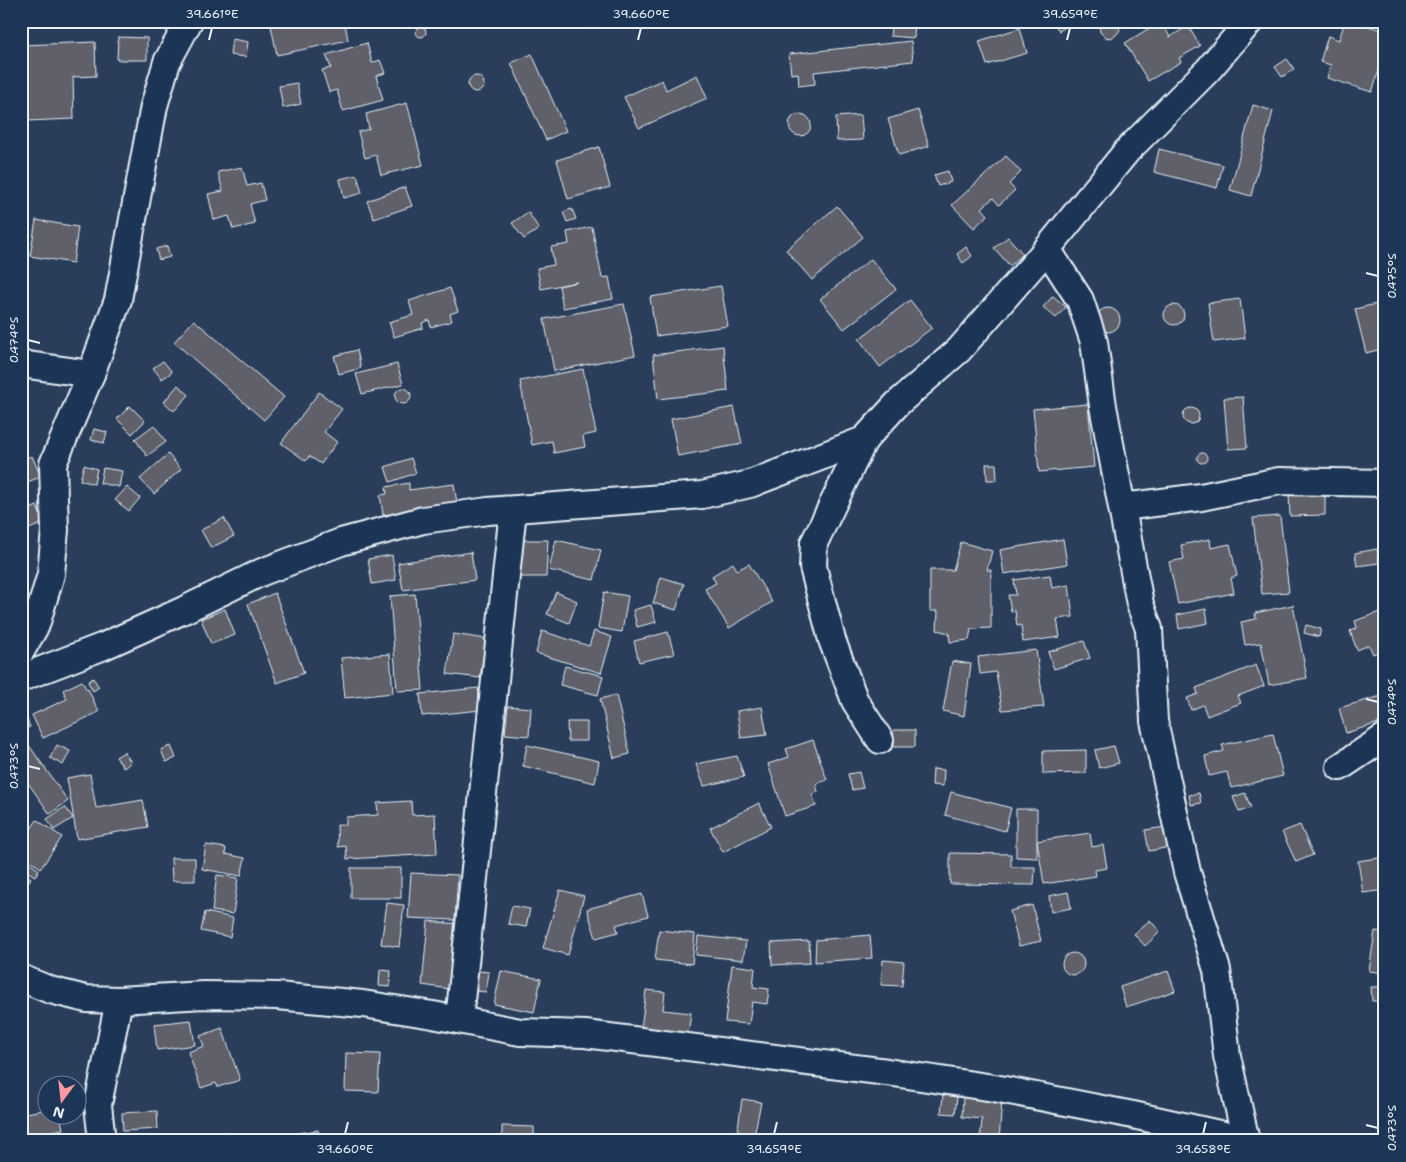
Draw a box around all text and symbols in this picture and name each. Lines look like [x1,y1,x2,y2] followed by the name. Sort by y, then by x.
[186,6,239,22] text: 39.661°E
[613,6,670,22] text: 39.660°E
[1042,6,1098,22] text: 39.659°E
[1384,253,1400,299] text: 0.475°S
[6,316,22,363] text: 0.474°S
[1384,678,1400,725] text: 0.474°S
[6,743,22,789] text: 0.473°S
[38,1074,88,1124] north arrow
[51,1102,66,1123] text: N
[1384,1105,1400,1151] text: 0.473°S
[317,1141,374,1157] text: 39.660°E
[746,1141,802,1157] text: 39.659°E
[1175,1141,1231,1157] text: 39.658°E

